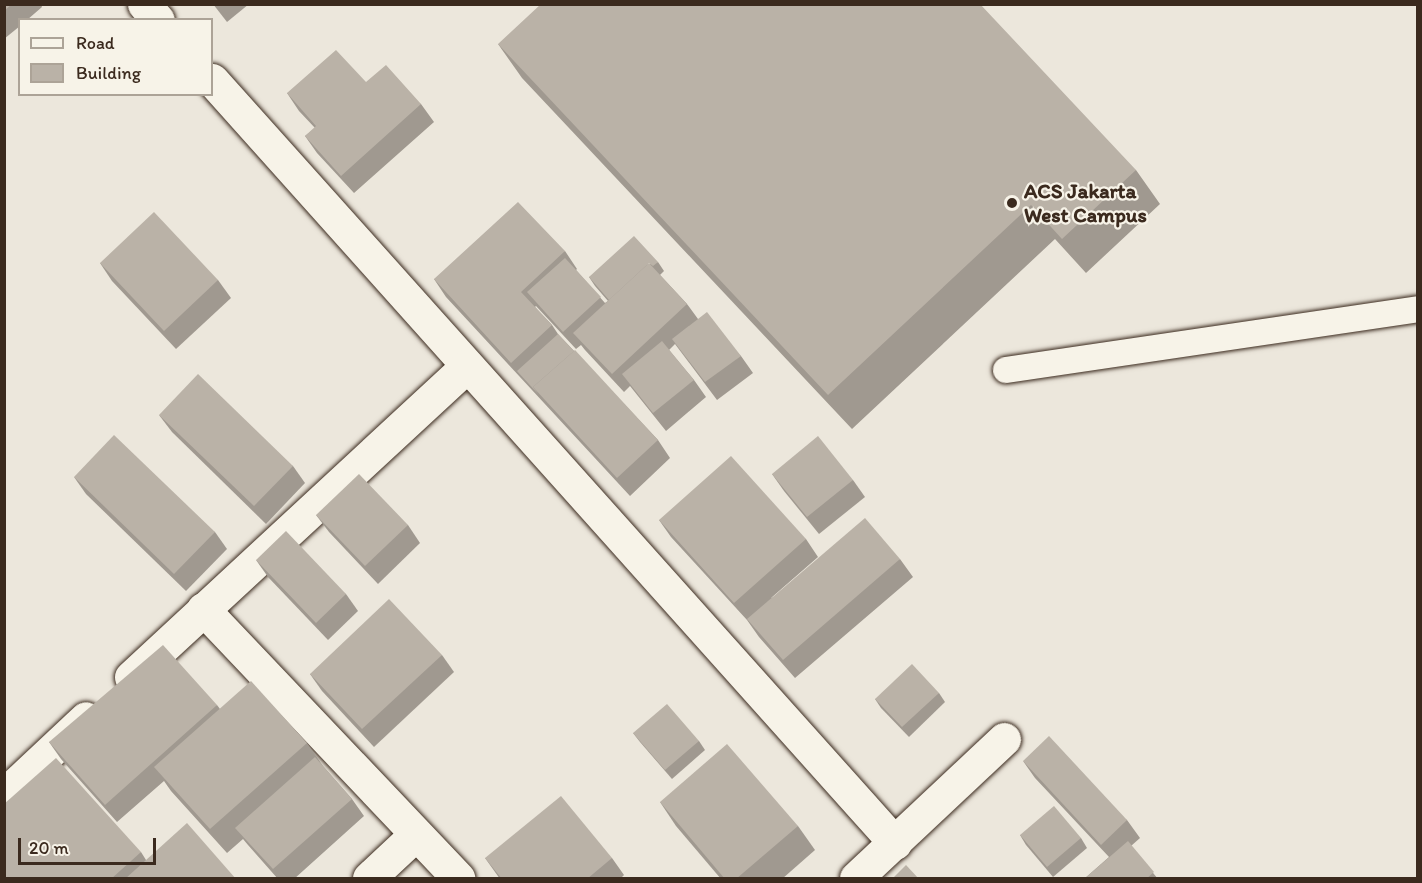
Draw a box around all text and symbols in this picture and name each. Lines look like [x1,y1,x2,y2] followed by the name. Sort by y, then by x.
[18,18,213,96] legend
[76,32,115,54] text: Road
[76,62,141,84] text: Building
[1024,178,1147,228] place label: ACS Jakarta West Campus
[1005,196,1019,210] marker: ACS Jakarta West Campus
[21,826,159,864] scale bar
[29,837,69,859] text: 20 m

